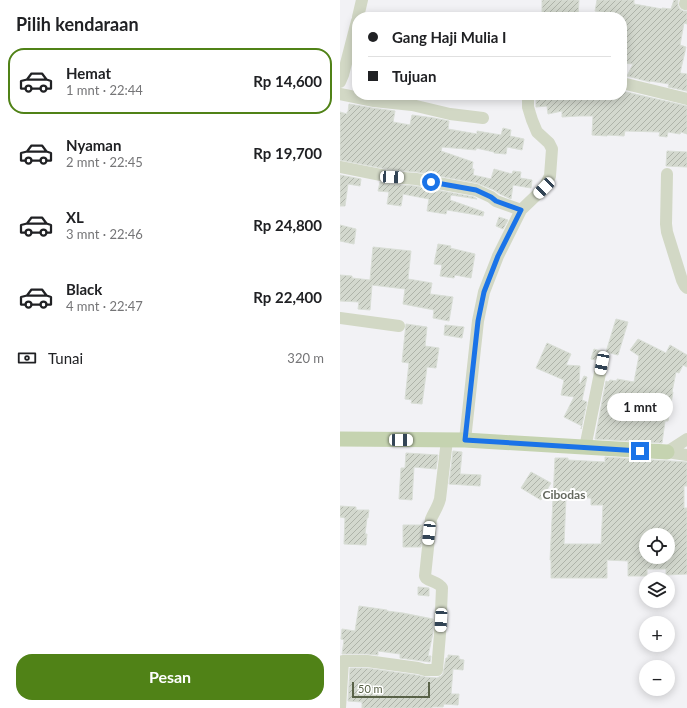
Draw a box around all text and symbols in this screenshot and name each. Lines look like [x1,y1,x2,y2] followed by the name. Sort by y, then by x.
[16,13,139,35] text: Pilih kendaraan
[392,28,506,46] text: Gang Haji Mulia I
[18,63,54,99] icon: car
[66,64,111,82] text: Hemat
[392,67,436,85] text: Tujuan
[253,72,322,90] text: Rp 14,600
[66,82,143,98] text: 1 mnt · 22:44
[18,135,54,171] icon: car
[66,136,121,154] text: Nyaman
[253,144,322,162] text: Rp 19,700
[66,154,143,170] text: 2 mnt · 22:45
[380,170,404,184] car
[422,173,440,191] route start
[531,175,557,201] car
[18,207,54,243] icon: car
[66,208,84,226] text: XL
[253,216,322,234] text: Rp 24,800
[66,226,143,242] text: 3 mnt · 22:46
[18,279,54,315] icon: car
[66,280,102,298] text: Black
[253,288,322,306] text: Rp 22,400
[66,298,143,314] text: 4 mnt · 22:47
[16,347,38,369] icon: cash
[48,349,83,367] text: Tunai
[287,350,324,366] text: 320 m
[594,350,610,376] car
[607,393,673,421] callout: 1 mnt
[623,399,657,415] text: 1 mnt
[389,434,413,446] car
[631,442,649,460] route end
[543,487,585,502] district label: Cibodas
[422,520,436,546] car
[639,528,675,696] map controls
[639,528,675,564] button: locate
[639,572,675,608] button: layers
[434,608,448,632] car
[639,616,675,652] button: +
[16,654,324,700] button: Pesan
[639,660,675,696] button: −
[352,680,430,699] scale bar
[358,682,383,695] text: 50 m

